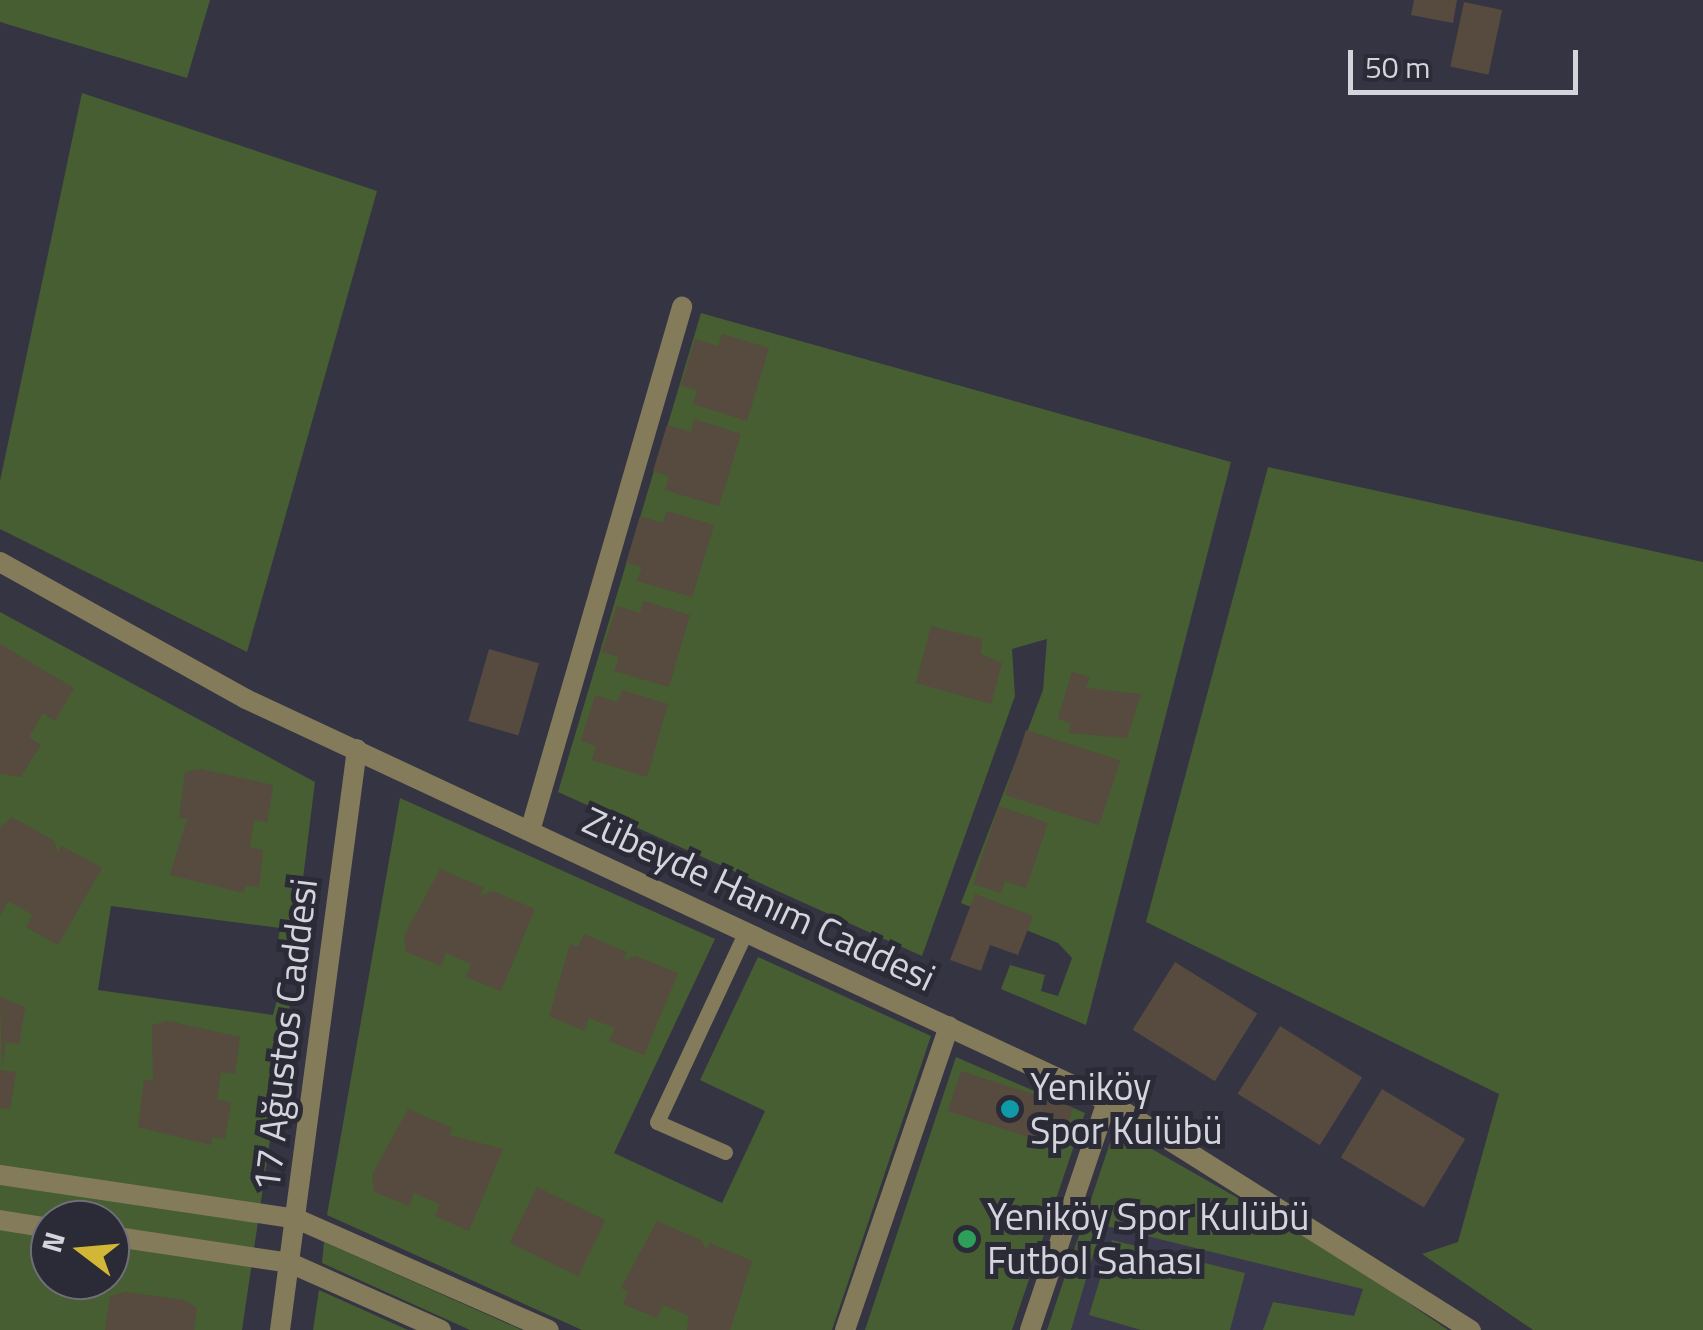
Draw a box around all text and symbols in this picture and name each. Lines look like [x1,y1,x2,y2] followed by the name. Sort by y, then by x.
[1353,30,1583,92] scale bar
[1365,44,1430,90] text: 50 m
[576,797,942,1001] street label: Zübeyde Hanım Caddesi
[243,876,327,1194] street label: 17 Ağustos Caddesi
[1030,1064,1223,1154] place label: Yeniköy Spor Kulübü
[999,1098,1021,1120] marker: Yeniköy Spor Kulübü
[987,1194,1309,1284] place label: Yeniköy Spor Kulübü Futbol Sahası
[30,1200,130,1300] north arrow
[29,1227,76,1257] text: N
[956,1228,978,1250] marker: Yeniköy Spor Kulübü Futbol Sahası

